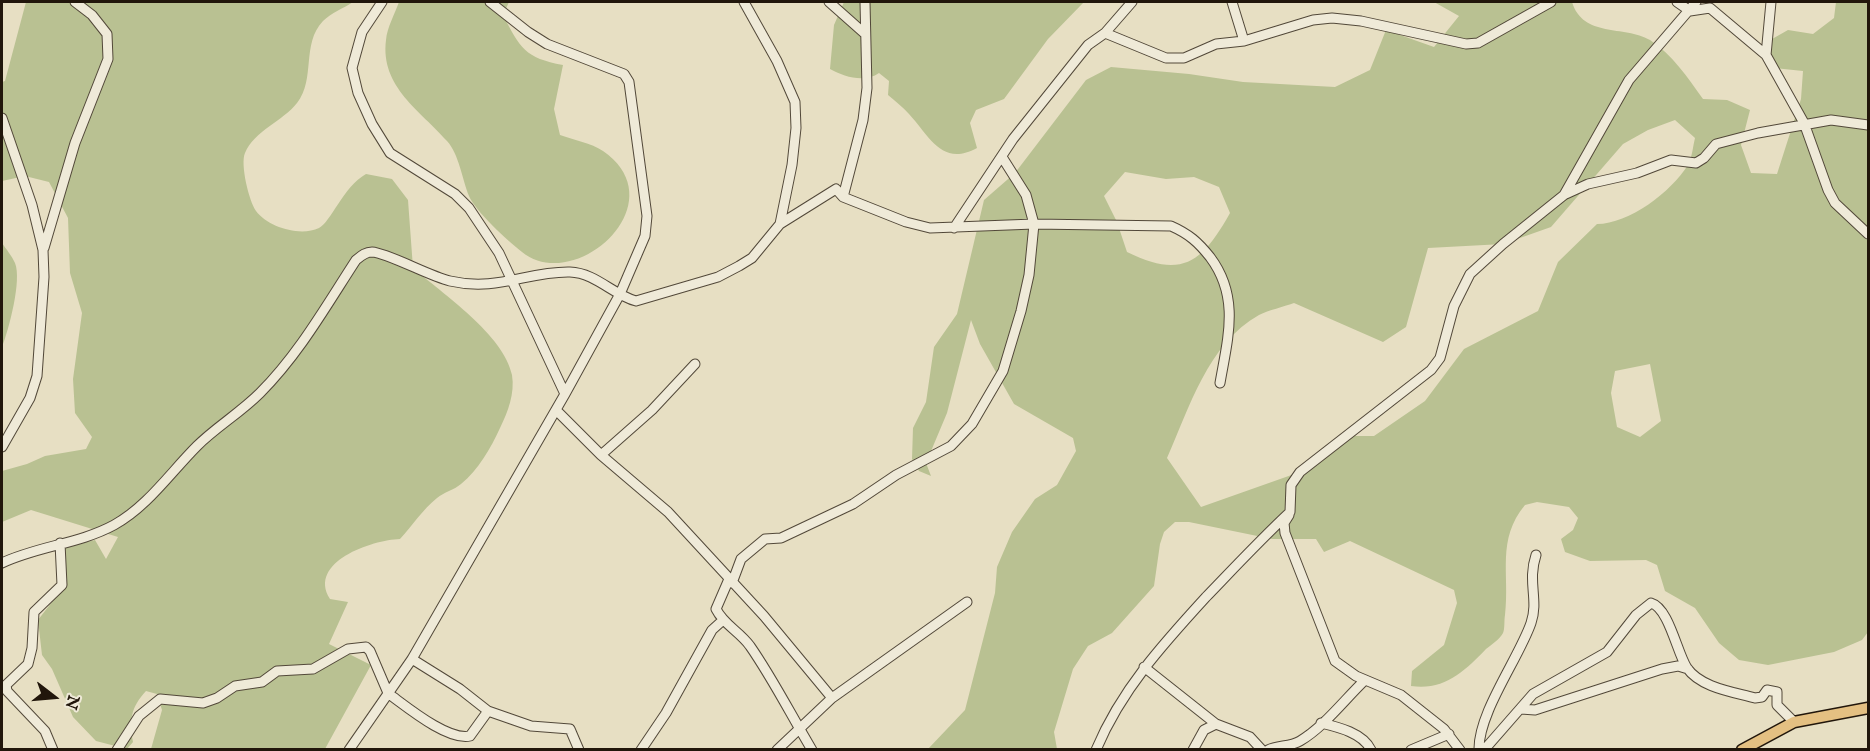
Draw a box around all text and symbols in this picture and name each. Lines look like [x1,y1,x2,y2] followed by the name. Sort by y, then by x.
[24,667,84,727] north arrow
[60,693,83,711] text: N

